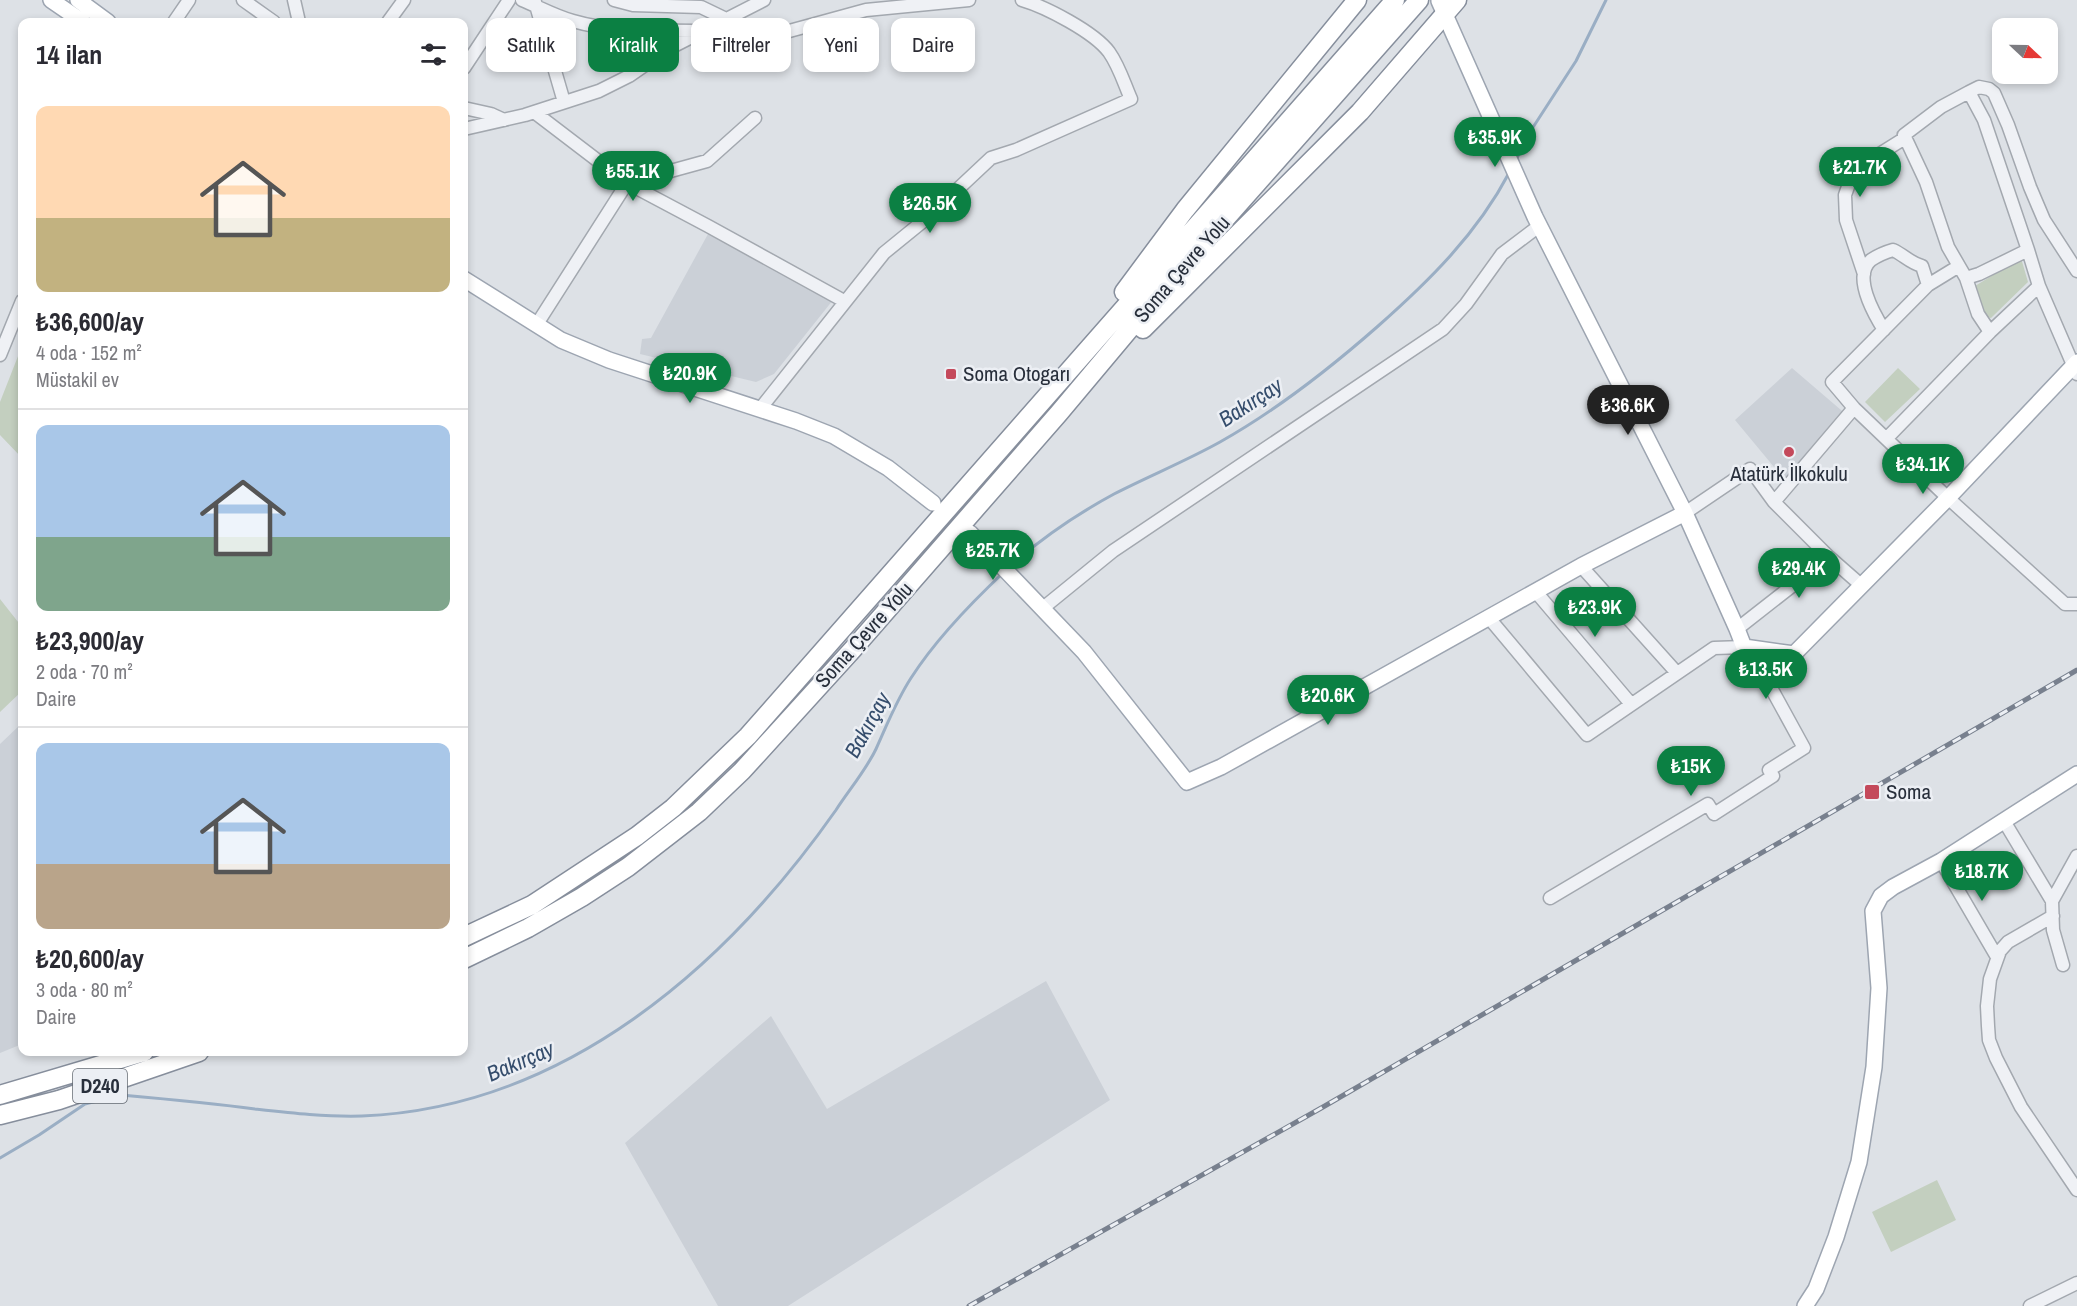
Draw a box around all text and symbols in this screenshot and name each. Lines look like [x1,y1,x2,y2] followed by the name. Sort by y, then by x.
[486,18,576,72] chip: Satılık
[588,18,679,72] chip: Kiralık
[691,18,791,72] chip: Filtreler
[803,18,879,72] chip: Yeni
[891,18,975,72] chip: Daire
[1992,18,2058,84] north arrow
[1992,18,2058,84] map controls
[36,37,102,72] text: 14 ilan
[417,38,450,71] icon: filters
[1446,117,1544,168] pin: ₺35.9K
[1468,123,1522,150] text: ₺35.9K
[189,145,297,253] icon: home
[1811,147,1909,198] pin: ₺21.7K
[584,151,682,202] pin: ₺55.1K
[1833,153,1887,180] text: ₺21.7K
[606,157,660,184] text: ₺55.1K
[881,183,979,234] pin: ₺26.5K
[903,189,957,216] text: ₺26.5K
[1127,209,1236,328] street label: Soma Çevre Yolu
[36,304,144,339] text: ₺36,600/ay
[36,339,142,366] text: 4 oda · 152 m²
[641,353,739,404] pin: ₺20.9K
[663,359,717,386] text: ₺20.9K
[963,359,1070,388] place label: Soma Otogarı
[36,366,119,393] text: Müstakil ev
[944,367,958,381] marker: Soma Otogarı
[1212,370,1288,434] water label: Bakırçay
[1579,385,1677,436] pin: ₺36.6K
[1601,391,1655,418] text: ₺36.6K
[1874,444,1972,495] pin: ₺34.1K
[1782,445,1796,459] marker: Atatürk İlkokulu
[1896,450,1950,477] text: ₺34.1K
[1729,459,1848,488] place label: Atatürk İlkokulu
[189,464,297,572] icon: home
[944,530,1042,581] pin: ₺25.7K
[966,536,1020,563] text: ₺25.7K
[1750,548,1848,599] pin: ₺29.4K
[1772,554,1826,581] text: ₺29.4K
[808,575,919,694] street label: Soma Çevre Yolu
[1546,587,1644,638] pin: ₺23.9K
[1568,593,1622,620] text: ₺23.9K
[36,623,144,658] text: ₺23,900/ay
[1717,649,1815,700] pin: ₺13.5K
[1739,655,1793,682] text: ₺13.5K
[36,658,133,685] text: 2 oda · 70 m²
[1279,675,1377,726] pin: ₺20.6K
[1301,681,1355,708] text: ₺20.6K
[36,685,76,712] text: Daire
[837,686,898,763] water label: Bakırçay
[1655,746,1727,797] pin: ₺15K
[1671,752,1711,779] text: ₺15K
[1886,777,1931,806] place label: Soma
[189,782,297,890] icon: home
[1863,783,1881,801] marker: Soma
[1933,851,2031,902] pin: ₺18.7K
[1955,857,2009,884] text: ₺18.7K
[36,941,144,976] text: ₺20,600/ay
[36,976,133,1003] text: 3 oda · 80 m²
[36,1003,76,1030] text: Daire
[482,1033,559,1089] water label: Bakırçay
[73,1069,127,1103] road number: D240

